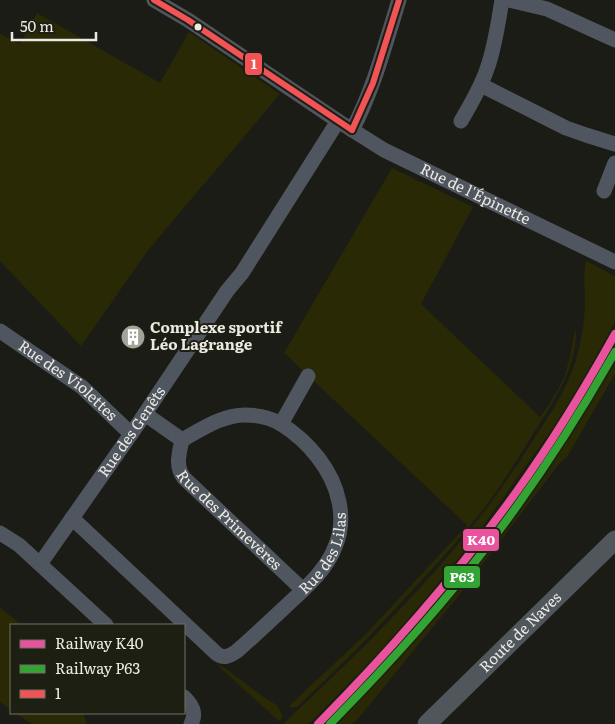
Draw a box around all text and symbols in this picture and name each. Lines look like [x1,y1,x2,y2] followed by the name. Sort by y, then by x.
[12,10,96,42] scale bar
[20,14,54,37] text: 50 m
[193,22,203,32] unlabelled marker
[244,52,263,76] line badge: 1
[251,53,257,73] text: 1
[417,156,535,229] street label: Rue de l'Épinette
[150,315,283,355] place label: Complexe sportif Léo Lagrange
[120,324,146,350] building icon: Complexe sportif Léo Lagrange
[14,334,124,425] street label: Rue des Violettes
[91,381,170,481] street label: Rue des Genêts
[172,465,288,575] street label: Rue des Primevères
[292,512,351,599] street label: Rue des Lilas
[462,528,500,552] line badge: K40
[467,529,495,549] text: K40
[443,565,481,589] line badge: P63
[449,566,475,586] text: P63
[473,585,566,677] street label: Route de Naves
[10,624,185,714] legend
[55,631,144,654] text: Railway K40
[55,656,140,679] text: Railway P63
[55,681,61,704] text: 1

